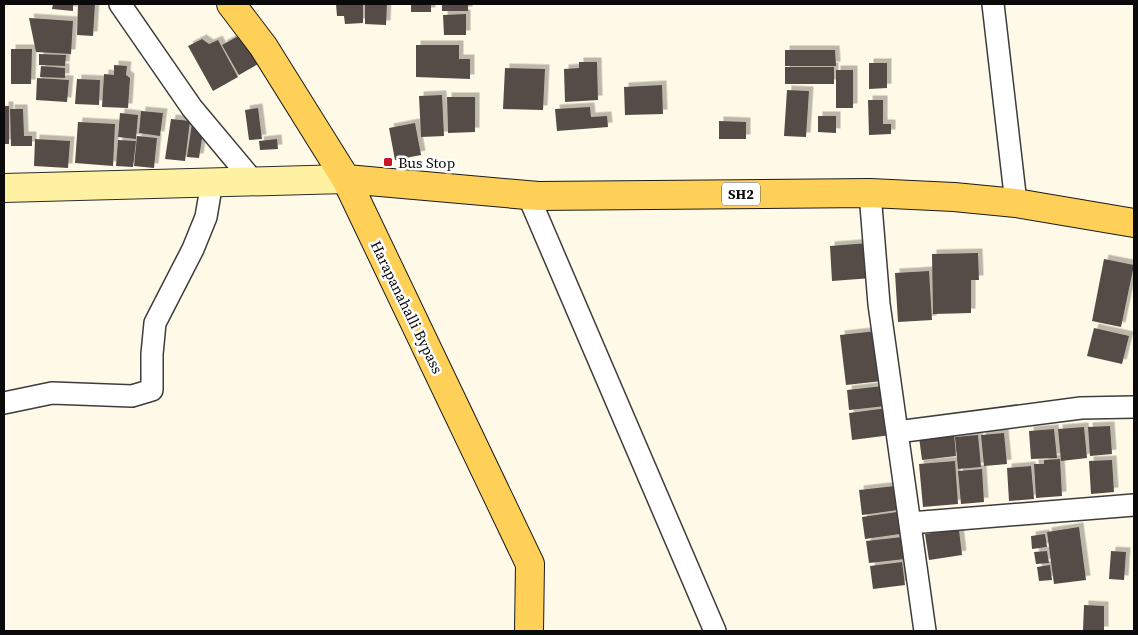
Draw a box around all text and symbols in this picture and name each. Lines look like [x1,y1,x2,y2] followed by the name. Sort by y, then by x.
[398,152,455,173] place label: Bus Stop
[382,156,394,168] marker: Bus Stop
[722,182,760,205] road number: SH2
[366,237,448,377] street label: Harapanahalli Bypass

